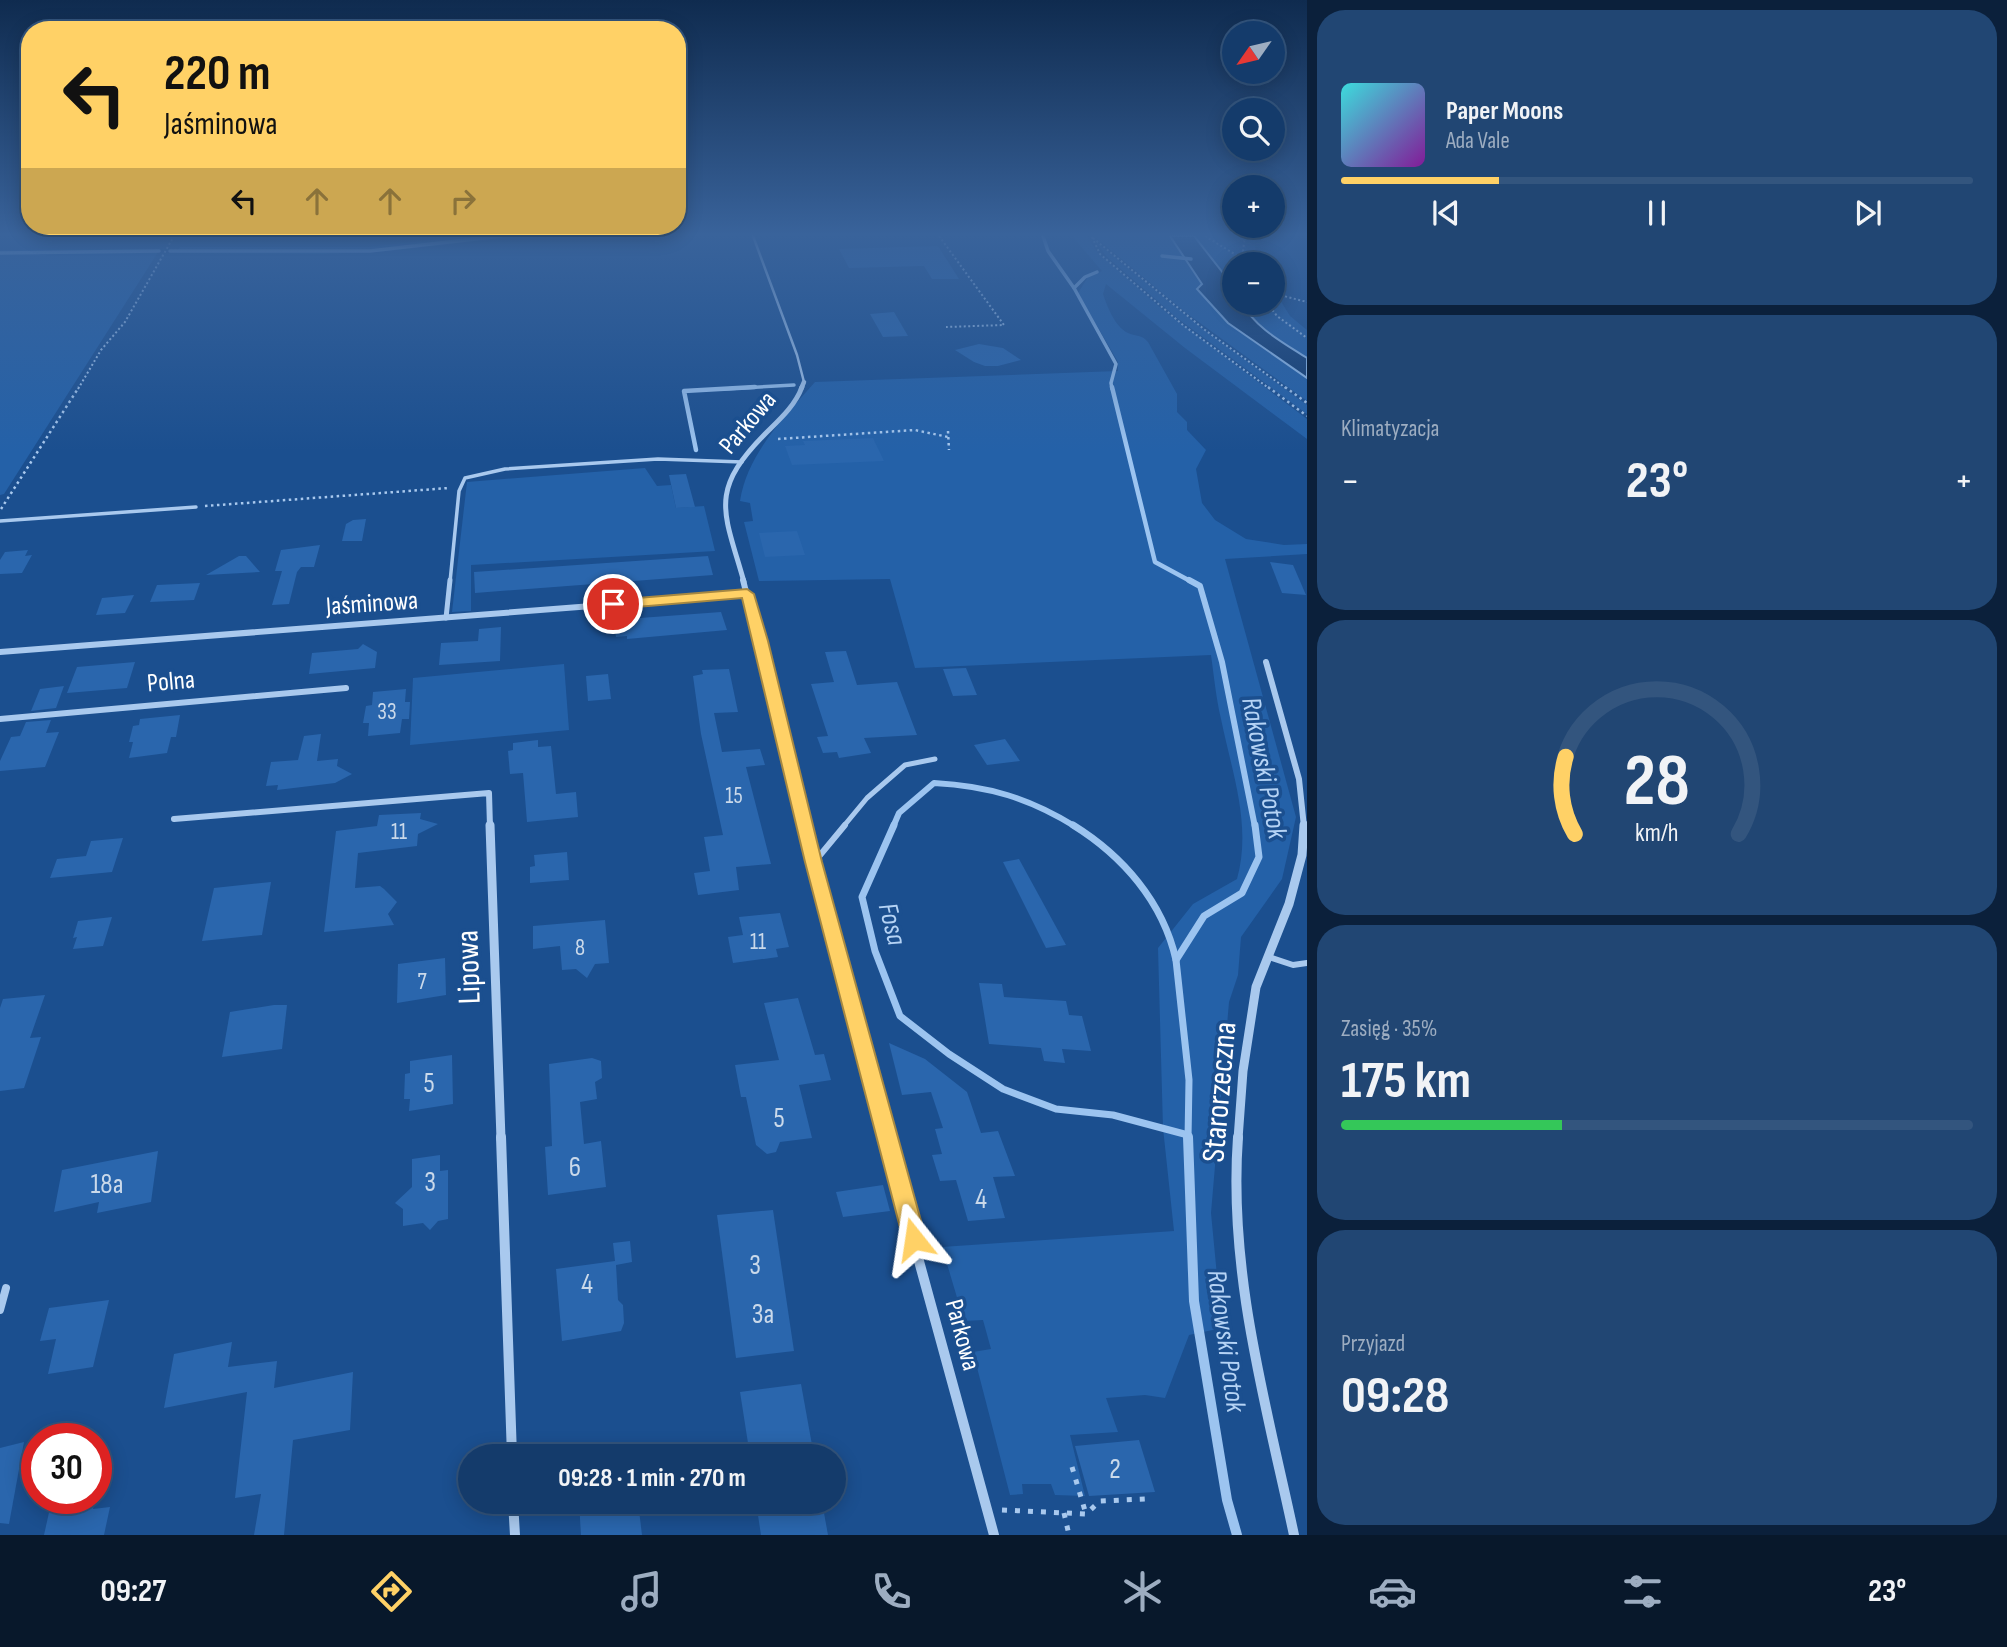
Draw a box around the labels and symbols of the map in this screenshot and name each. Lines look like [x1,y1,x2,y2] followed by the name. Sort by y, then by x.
[1222,21,1284,84] north arrow
[713,385,783,461] street label: Parkowa
[583,574,643,634] pin
[324,585,419,623] street label: Jaśminowa
[146,664,196,700] street label: Polna
[1234,695,1294,843] water label: Rakowski Potok
[377,698,397,726] house number: 33
[725,782,743,810] house number: 15
[391,818,407,846] house number: 11
[871,899,913,949] water label: Fosa
[750,928,766,956] house number: 11
[448,929,490,1005] street label: Lipowa
[575,934,585,962] house number: 8
[417,968,427,996] house number: 7
[1194,1020,1246,1164] street label: Starorzeczna
[423,1067,435,1100] house number: 5
[773,1102,785,1135] house number: 5
[569,1151,581,1184] house number: 6
[424,1166,436,1199] house number: 3
[91,1168,123,1201] house number: 18a
[975,1183,987,1216] house number: 4
[877,1202,951,1276] position arrow
[749,1249,761,1282] house number: 3
[581,1268,593,1301] house number: 4
[1200,1268,1253,1416] water label: Rakowski Potok
[938,1296,986,1374] street label: Parkowa
[752,1298,774,1331] house number: 3a
[21,1423,112,1514] speed limit sign: 30
[1109,1453,1121,1486] house number: 2

